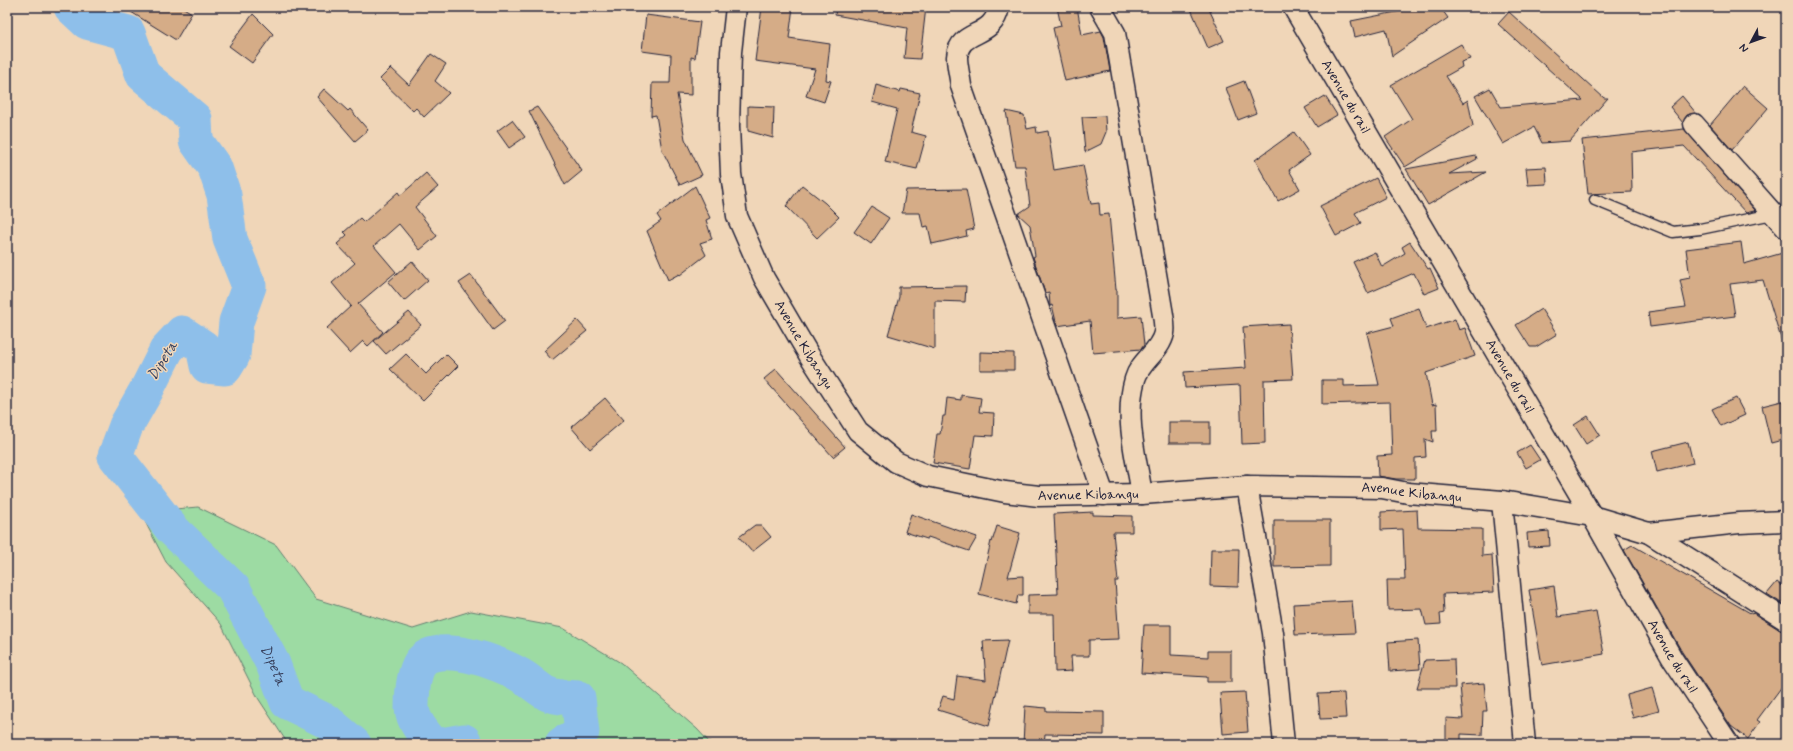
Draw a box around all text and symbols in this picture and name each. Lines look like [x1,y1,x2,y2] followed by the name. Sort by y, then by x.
[1731,22,1771,62] north arrow
[1737,41,1752,55] text: N
[1317,57,1374,137] street label: Avenue du rail
[770,297,838,392] street label: Avenue Kibangu
[1481,336,1539,416] street label: Avenue du rail
[143,337,184,384] water label: Dipeta
[1361,479,1462,507] street label: Avenue Kibangu
[1038,485,1139,505] street label: Avenue Kibangu
[1643,616,1702,696] street label: Avenue du rail
[255,642,291,690] water label: Dipeta

